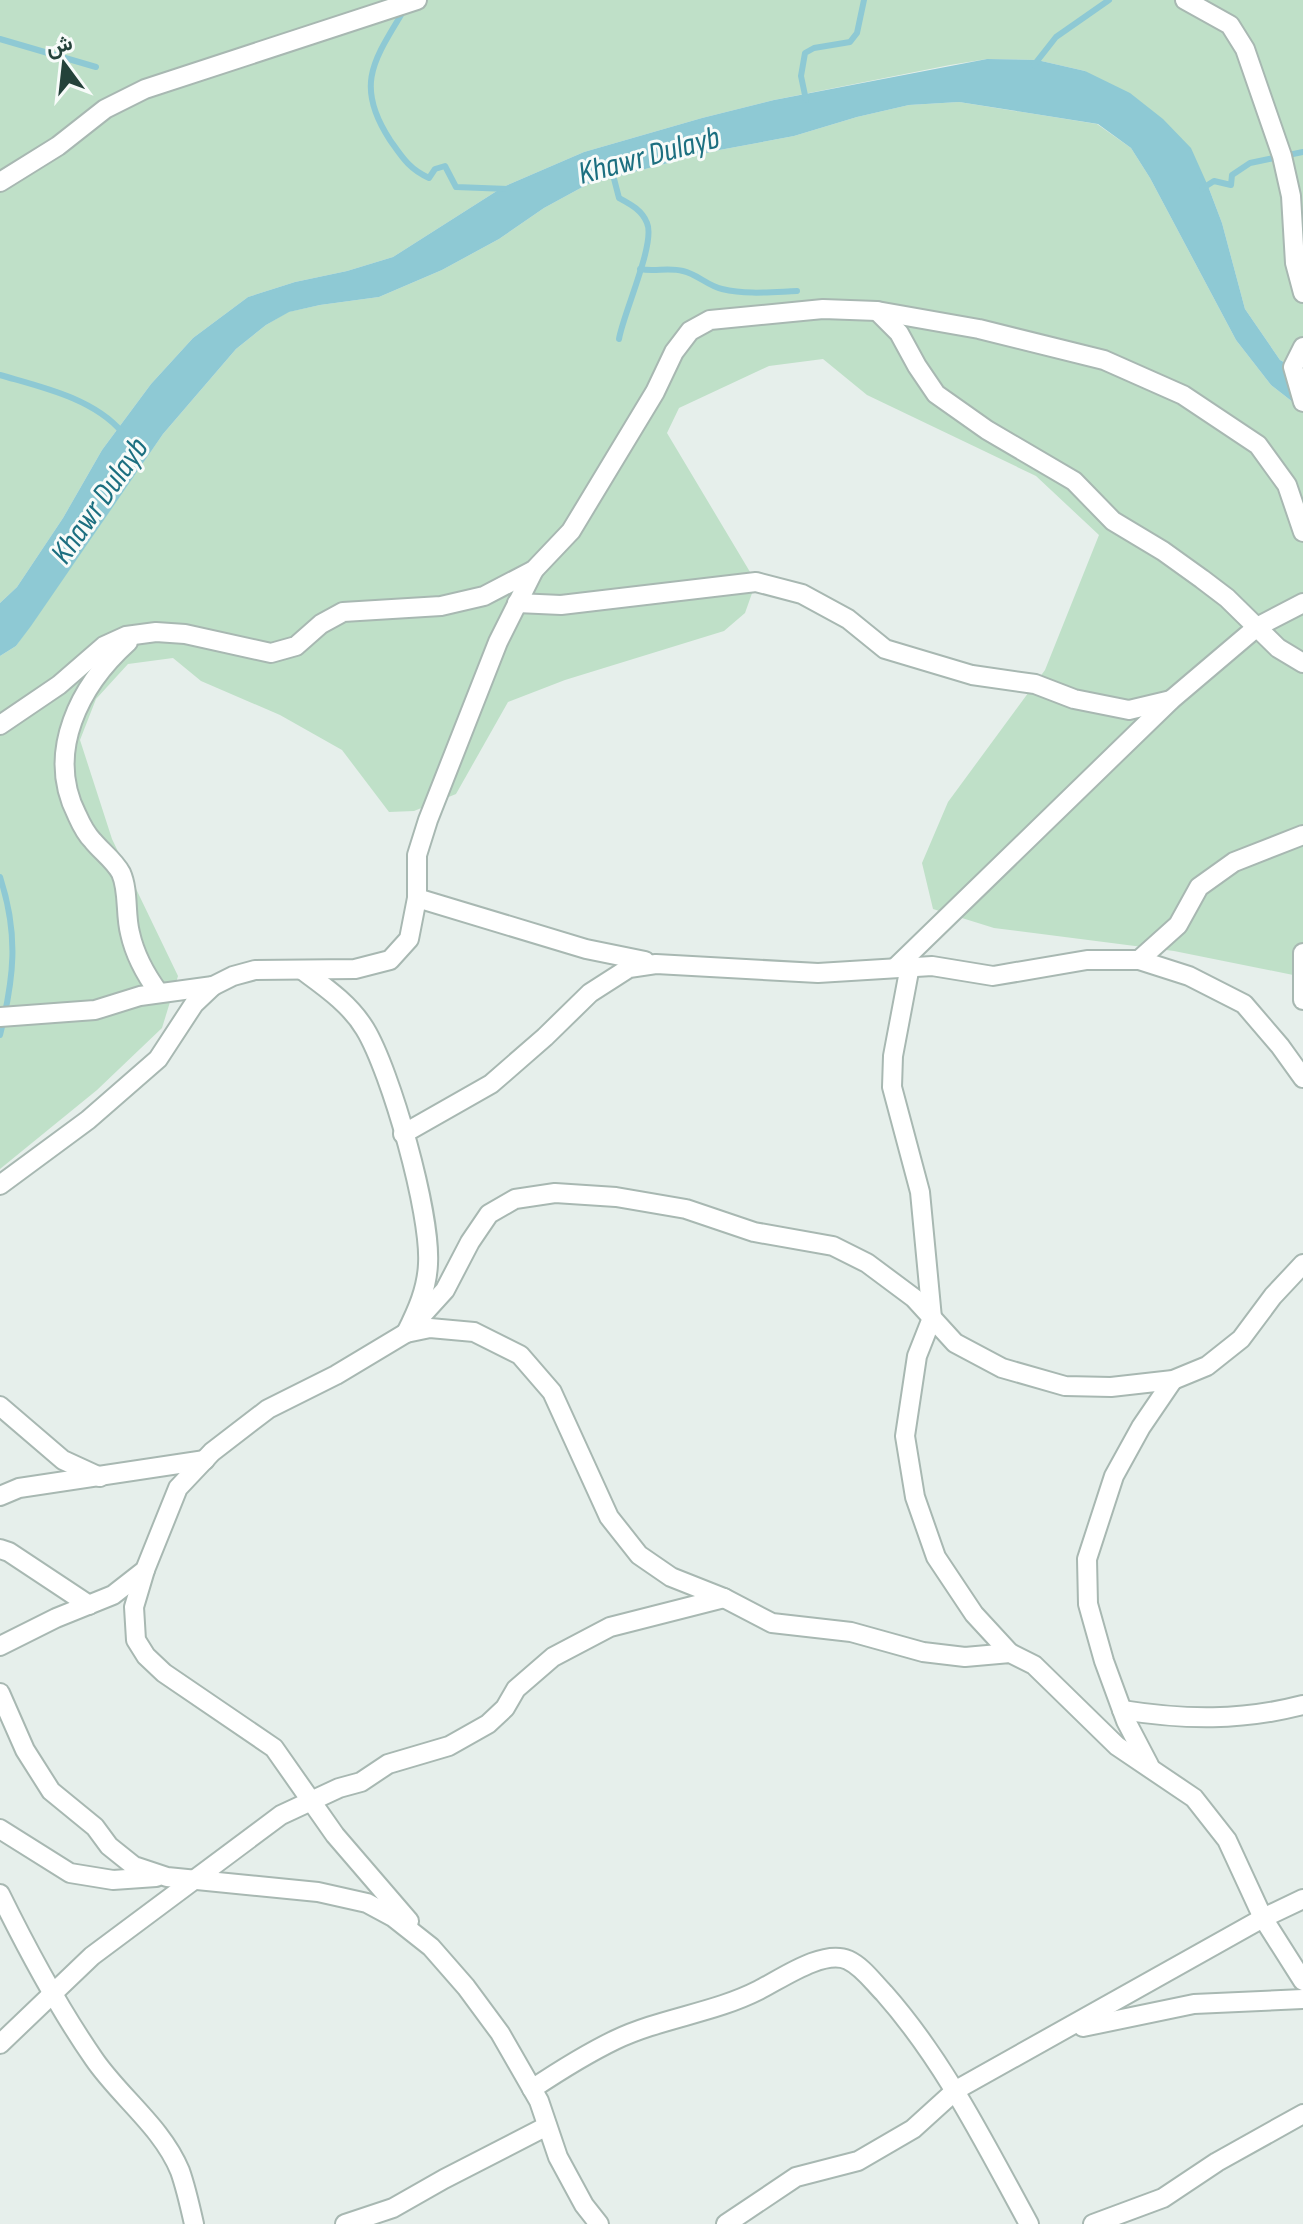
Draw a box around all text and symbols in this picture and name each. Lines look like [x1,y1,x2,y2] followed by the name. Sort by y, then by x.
[24,24,104,104] north arrow
[43,30,75,63] text: ش
[574,118,724,194] water label: Khawr Dulayb
[43,431,157,571] water label: Khawr Dulayb

